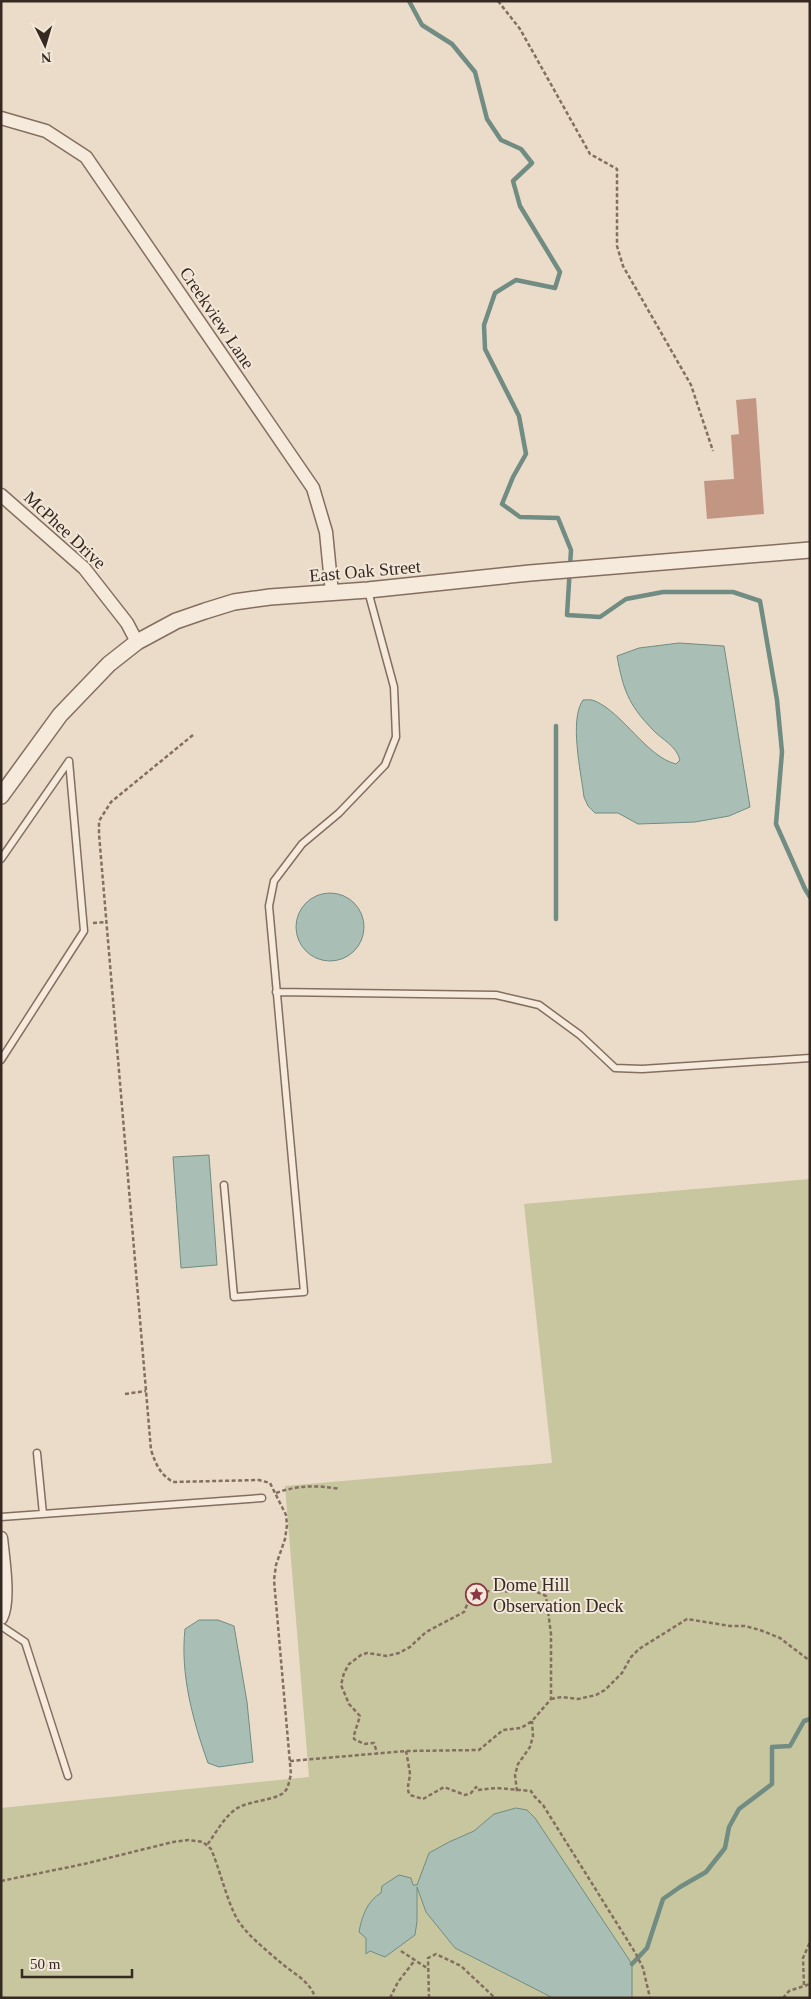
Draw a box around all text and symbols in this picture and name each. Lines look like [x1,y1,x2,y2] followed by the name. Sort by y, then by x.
[20,20,70,70] north arrow
[40,50,52,65] text: N
[176,263,258,373] street label: Creekview Lane
[20,487,110,573] street label: McPhee Drive
[308,556,422,586] street label: East Oak Street
[493,1575,623,1616] place label: Dome Hill Observation Deck
[465,1583,489,1607] place icon: Dome Hill Observation Deck
[22,1946,132,1978] scale bar
[30,1956,61,1972] text: 50 m

